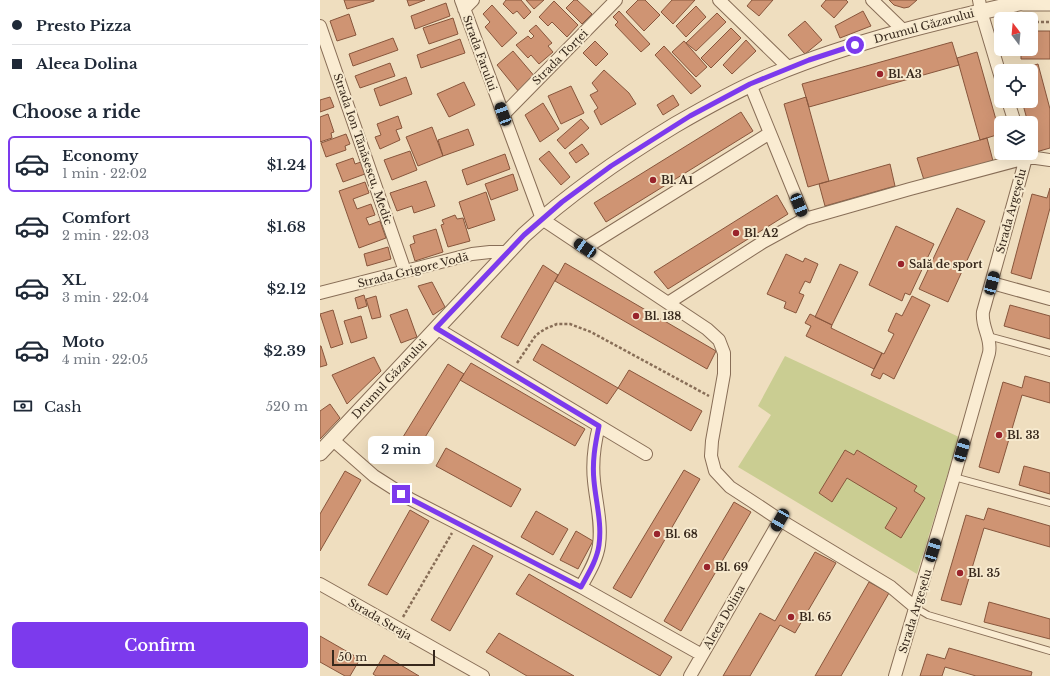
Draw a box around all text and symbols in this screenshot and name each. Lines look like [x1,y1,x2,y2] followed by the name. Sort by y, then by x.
[872,6,976,46] street label: Drumul Găzarului
[994,12,1038,56] north arrow
[994,12,1038,160] map controls
[460,13,500,93] street label: Strada Farului
[36,16,131,35] text: Presto Pizza
[529,26,591,88] street label: Strada Torței
[846,36,864,54] route start
[36,54,138,73] text: Aleea Dolina
[994,64,1038,108] button: locate
[888,67,922,81] place label: Bl. A3
[875,69,885,79] marker: Bl. A3
[330,71,396,227] street label: Strada Ion Tănăsescu, Medic
[12,101,141,123] text: Choose a ride
[493,101,513,127] car
[994,116,1038,160] button: layers
[14,146,50,182] icon: car
[62,146,139,165] text: Economy
[267,155,306,174] text: $1.24
[62,165,147,182] text: 1 min · 22:02
[993,166,1029,255] street label: Strada Argeșelu
[661,173,693,187] place label: Bl. A1
[648,175,658,185] marker: Bl. A1
[789,192,809,218] car
[14,208,50,244] icon: car
[62,208,130,227] text: Comfort
[267,217,306,236] text: $1.68
[744,226,778,240] place label: Bl. A2
[62,227,149,244] text: 2 min · 22:03
[731,228,741,238] marker: Bl. A2
[572,236,598,260] car
[356,249,471,291] street label: Strada Grigore Vodă
[909,257,983,271] place label: Sală de sport
[896,259,906,269] marker: Sală de sport
[14,270,50,306] icon: car
[62,270,86,289] text: XL
[983,270,1001,296] car
[267,279,306,298] text: $2.12
[62,289,149,306] text: 3 min · 22:04
[644,309,681,323] place label: Bl. 138
[631,311,641,321] marker: Bl. 138
[14,332,50,368] icon: car
[62,332,104,351] text: Moto
[349,336,430,422] street label: Drumul Găzarului
[264,341,306,360] text: $2.39
[62,351,148,368] text: 4 min · 22:05
[12,395,34,417] icon: cash
[44,397,81,416] text: Cash
[266,398,308,415] text: 520 m
[1007,428,1039,442] place label: Bl. 33
[994,430,1004,440] marker: Bl. 33
[368,436,434,464] callout: 2 min
[953,437,971,463] car
[381,441,421,458] text: 2 min
[392,485,410,503] route end
[769,507,791,533] car
[665,527,698,541] place label: Bl. 68
[652,529,662,539] marker: Bl. 68
[924,537,942,563] car
[715,560,748,574] place label: Bl. 69
[702,562,712,572] marker: Bl. 69
[968,566,1000,580] place label: Bl. 35
[896,567,935,655] street label: Strada Argeșelu
[955,568,965,578] marker: Bl. 35
[700,582,748,652] street label: Aleea Dolina
[346,595,415,643] street label: Strada Straja
[799,610,832,624] place label: Bl. 65
[786,612,796,622] marker: Bl. 65
[12,622,308,668] button: Confirm
[332,648,435,667] scale bar
[338,650,367,664] text: 50 m

